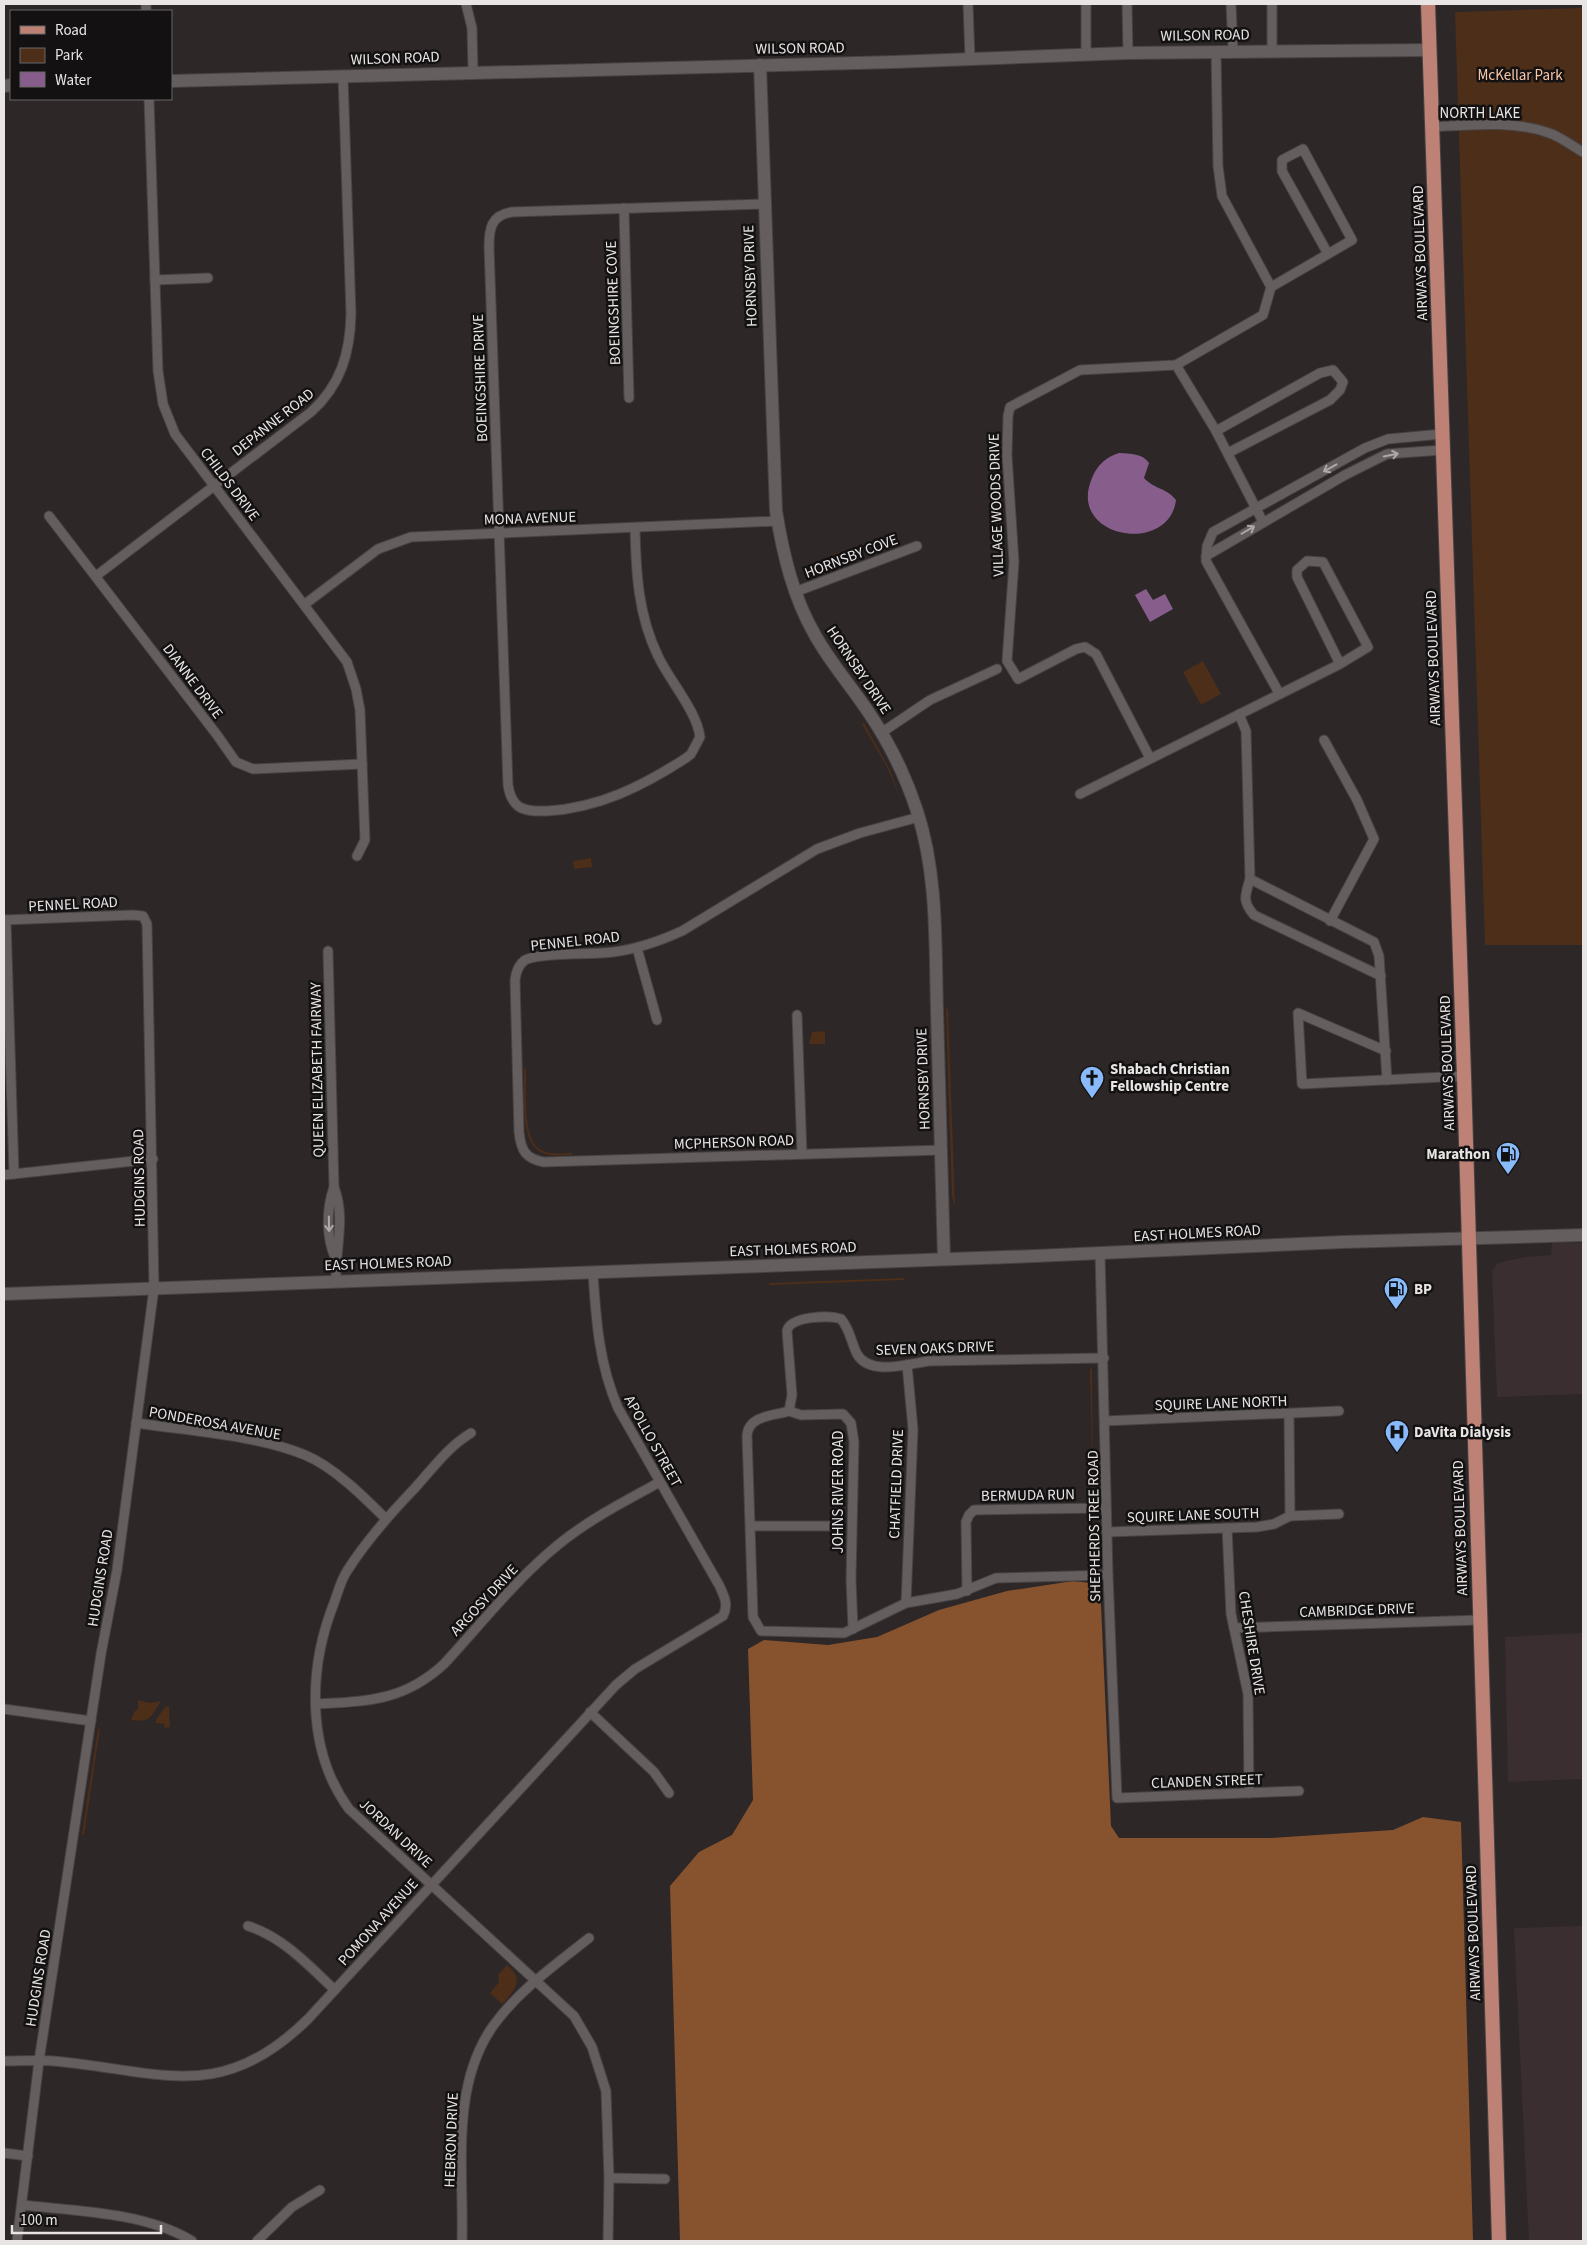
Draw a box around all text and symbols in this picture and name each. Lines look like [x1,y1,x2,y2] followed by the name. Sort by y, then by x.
[10,10,172,100] legend
[55,20,87,41] text: Road
[1160,24,1250,47] street label: WILSON ROAD
[755,37,845,60] street label: WILSON ROAD
[55,45,84,66] text: Park
[350,46,440,71] street label: WILSON ROAD
[1477,65,1563,86] park label: McKellar Park
[55,70,92,91] text: Water
[1440,103,1521,124] street label: NORTH LAKE
[1408,185,1433,321] street label: AIRWAYS BOULEVARD
[738,225,763,327] street label: HORNSBY DRIVE
[601,240,626,365] street label: BOEINGSHIRE COVE
[468,314,493,442] street label: BOEINGSHIRE DRIVE
[228,384,319,461] street label: DEPANNE ROAD
[983,433,1009,577] street label: VILLAGE WOODS DRIVE
[195,443,264,525] street label: CHILDS DRIVE
[1383,449,1399,459] one-way arrow
[1323,463,1338,473] one-way arrow
[483,506,577,531] street label: MONA AVENUE
[1240,525,1254,535] one-way arrow
[802,529,901,584] street label: HORNSBY COVE
[1421,590,1446,726] street label: AIRWAYS BOULEVARD
[821,622,896,719] street label: HORNSBY DRIVE
[157,639,228,723] street label: DIANNE DRIVE
[28,892,118,917] street label: PENNEL ROAD
[529,926,621,957] street label: PENNEL ROAD
[305,981,330,1158] street label: QUEEN ELIZABETH FAIRWAY
[1435,995,1460,1131] street label: AIRWAYS BOULEVARD
[911,1028,936,1130] street label: HORNSBY DRIVE
[1110,1059,1230,1097] place label: Shabach Christian Fellowship Centre
[1079,1065,1105,1099] church icon: Shabach Christian Fellowship Centre
[128,1129,151,1227] street label: HUDGINS ROAD
[674,1130,795,1155] street label: MCPHERSON ROAD
[1495,1141,1521,1175] fuel station icon: Marathon
[1426,1144,1490,1165] place label: Marathon
[324,1216,334,1232] one-way arrow
[1133,1220,1261,1247] street label: EAST HOLMES ROAD
[729,1237,857,1262] street label: EAST HOLMES ROAD
[324,1251,452,1276] street label: EAST HOLMES ROAD
[1383,1276,1409,1310] fuel station icon: BP
[1414,1279,1432,1300] place label: BP
[875,1336,995,1361] street label: SEVEN OAKS DRIVE
[1154,1391,1288,1416] street label: SQUIRE LANE NORTH
[619,1392,686,1491] street label: APOLLO STREET
[147,1402,283,1445] street label: PONDEROSA AVENUE
[1384,1419,1410,1453] hospital icon: DaVita Dialysis
[1414,1422,1511,1443] place label: DaVita Dialysis
[884,1429,909,1539] street label: CHATFIELD DRIVE
[828,1430,849,1554] street label: JOHNS RIVER ROAD
[1083,1450,1106,1602] street label: SHEPHERDS TREE ROAD
[1448,1460,1473,1596] street label: AIRWAYS BOULEVARD
[981,1484,1075,1507] street label: BERMUDA RUN
[1126,1503,1260,1528] street label: SQUIRE LANE SOUTH
[82,1528,119,1628] street label: HUDGINS ROAD
[446,1560,523,1641] street label: ARGOSY DRIVE
[1233,1590,1270,1697] street label: CHESHIRE DRIVE
[1299,1598,1415,1623] street label: CAMBRIDGE DRIVE
[1151,1769,1263,1794] street label: CLANDEN STREET
[355,1794,437,1873] street label: JORDAN DRIVE
[1461,1865,1486,2001] street label: AIRWAYS BOULEVARD
[333,1874,423,1971] street label: POMONA AVENUE
[20,1928,57,2028] street label: HUDGINS ROAD
[439,2092,464,2188] street label: HEBRON DRIVE
[12,2202,161,2234] scale bar
[20,2210,58,2231] text: 100 m

